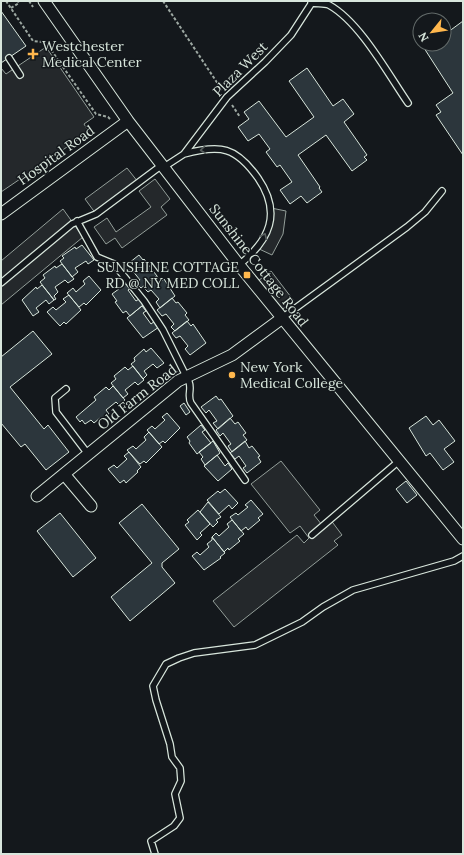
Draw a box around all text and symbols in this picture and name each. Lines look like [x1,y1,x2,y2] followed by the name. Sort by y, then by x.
[412,12,452,52] north arrow
[415,29,432,44] text: N
[42,37,142,71] place label: Westchester Medical Center
[209,37,272,100] street label: Plaza West
[27,48,39,60] marker: Westchester Medical Center
[14,121,98,189] street label: Hospital Road
[200,145,206,154] one-way arrow
[205,200,313,330] street label: Sunshine Cottage Road
[259,233,267,240] one-way arrow
[97,258,239,292] place label: SUNSHINE COTTAGE RD @ NY MED COLL
[242,270,252,280] marker: SUNSHINE COTTAGE RD @ NY MED COLL
[240,358,344,392] place label: New York Medical College
[94,360,180,434] street label: Old Farm Road
[227,370,237,380] marker: New York Medical College

